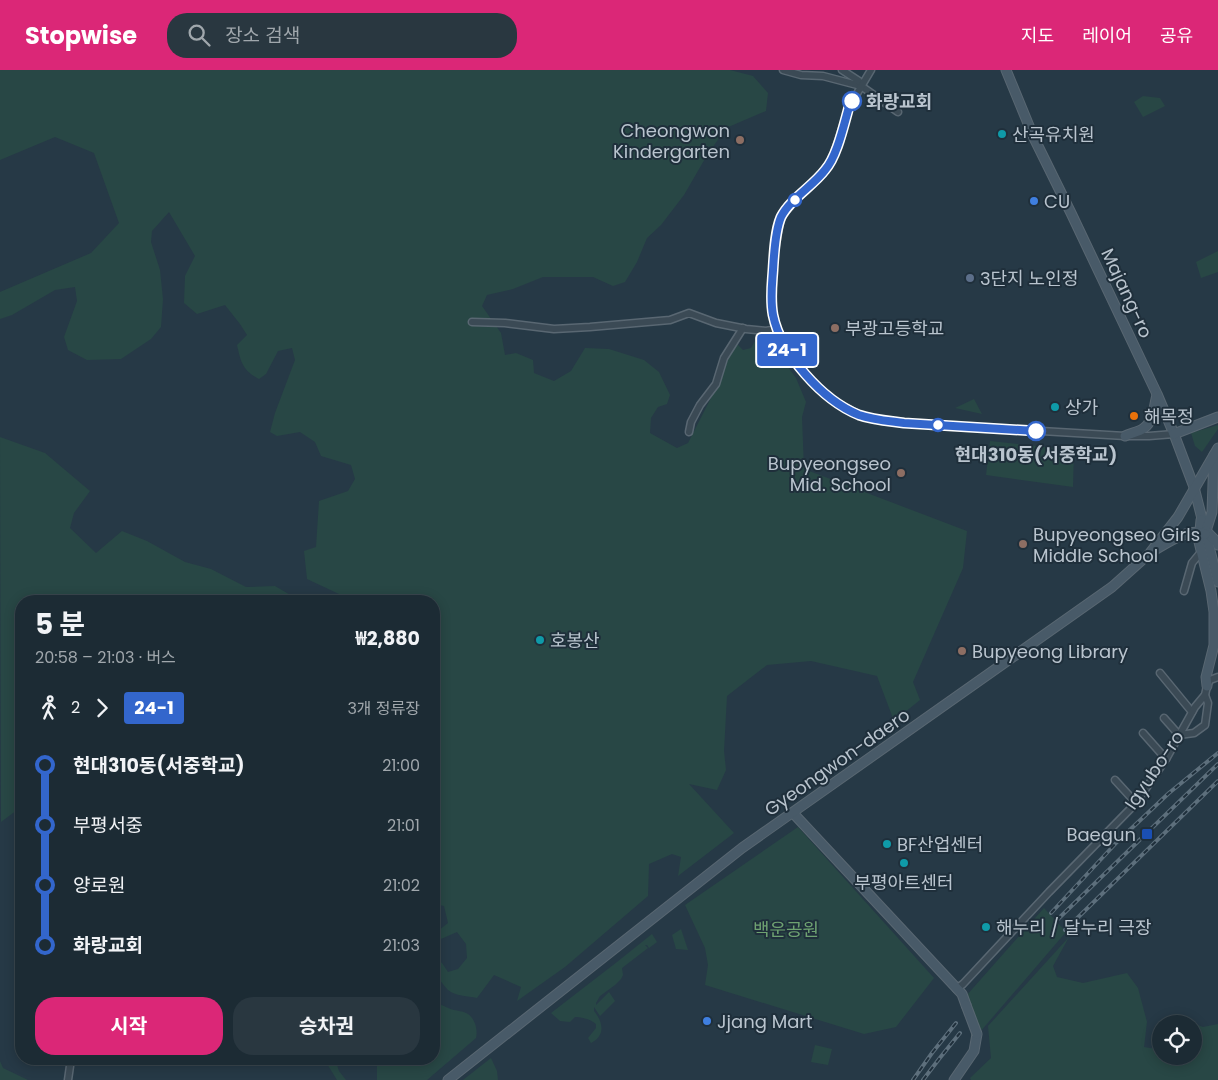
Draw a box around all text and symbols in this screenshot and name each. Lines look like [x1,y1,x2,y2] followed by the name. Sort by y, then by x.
[167,13,517,58] search box
[25,19,137,52] text: Stopwise
[185,21,213,49] icon: search
[225,22,300,49] text: 장소 검색
[1021,23,1054,48] text: 지도
[1082,23,1132,48] text: 레이어
[1160,23,1193,48] text: 공유
[866,89,932,114] place label: 화랑교회
[842,91,862,111] marker: 화랑교회
[613,118,730,164] place label: Cheongwon Kindergarten
[1012,122,1095,147] place label: 산곡유치원
[996,128,1008,140] marker: 산곡유치원
[734,134,746,146] marker: Cheongwon Kindergarten
[1044,189,1070,214] place label: CU
[788,193,802,207] unlabelled marker
[1028,195,1040,207] marker: CU
[1095,244,1159,342] street label: Majang-ro
[980,266,1078,291] place label: 3단지 노인정
[964,272,976,284] marker: 3단지 노인정
[845,316,944,341] place label: 부광고등학교
[829,322,841,334] marker: 부광고등학교
[752,334,822,366] line badge: 24-1
[767,337,807,362] text: 24-1
[1065,395,1099,420] place label: 상가
[1049,401,1061,413] marker: 상가
[1144,404,1194,429] place label: 해목정
[1128,410,1140,422] marker: 해목정
[931,418,945,432] unlabelled marker
[1026,421,1046,441] marker: 현대310동(서중학교)
[955,442,1117,467] place label: 현대310동(서중학교)
[768,451,891,497] place label: Bupyeongseo Mid. School
[895,467,907,479] marker: Bupyeongseo Mid. School
[1033,522,1200,568] place label: Bupyeongseo Girls Middle School
[1017,538,1029,550] marker: Bupyeongseo Girls Middle School
[35,605,85,644] text: 5 분
[355,625,420,652] text: ₩2,880
[550,628,600,653] place label: 호봉산
[534,634,546,646] marker: 호봉산
[972,639,1128,664] place label: Bupyeong Library
[956,645,968,657] marker: Bupyeong Library
[35,646,176,669] text: 20:58 – 21:03 · 버스
[35,694,63,722] icon: walk
[88,694,116,722] icon: forward
[134,695,174,720] text: 24-1
[71,696,80,719] text: 2
[347,697,420,720] text: 3개 정류장
[759,702,915,822] street label: Gyeongwon-daero
[1118,726,1190,814] street label: Igyubo-ro
[73,752,245,779] text: 현대310동(서중학교)
[382,754,420,777] text: 21:00
[73,812,143,839] text: 부평서중
[387,814,420,837] text: 21:01
[1066,822,1136,847] place label: Baegun
[1140,827,1154,841] marker: Baegun
[897,832,983,857] place label: BF산업센터
[881,838,893,850] marker: BF산업센터
[898,857,910,869] marker: 부평아트센터
[854,870,954,895] place label: 부평아트센터
[73,872,125,899] text: 양로원
[383,874,420,897] text: 21:02
[996,915,1151,940] place label: 해누리 / 달누리 극장
[753,917,819,942] park label: 백운공원
[980,921,992,933] marker: 해누리 / 달누리 극장
[73,932,143,959] text: 화랑교회
[383,934,420,957] text: 21:03
[35,997,223,1055] button: 시작
[233,997,420,1055] button: 승차권
[717,1009,813,1034] place label: Jjang Mart
[701,1015,713,1027] marker: Jjang Mart
[1152,1015,1202,1065] map controls
[1152,1015,1202,1065] button: locate

